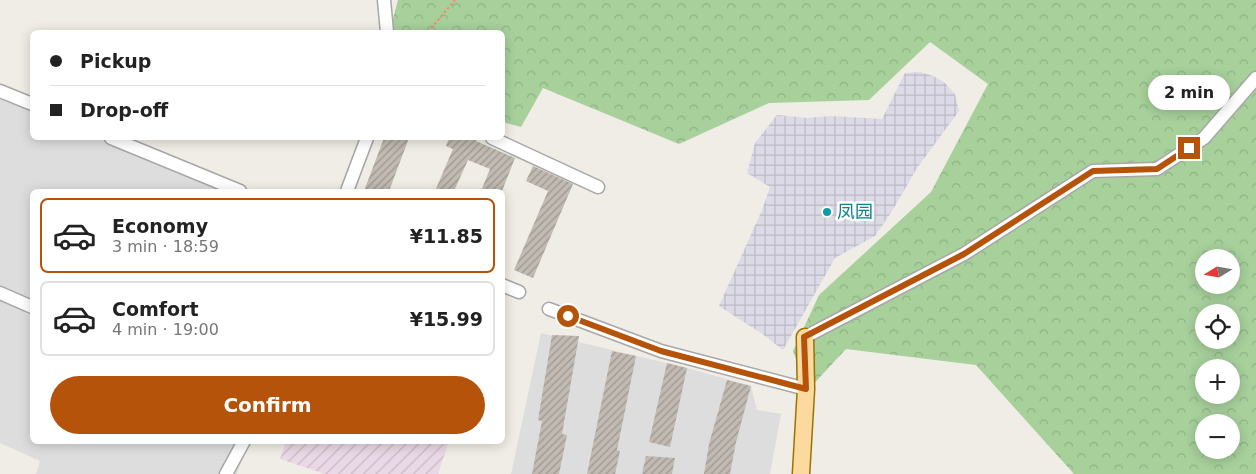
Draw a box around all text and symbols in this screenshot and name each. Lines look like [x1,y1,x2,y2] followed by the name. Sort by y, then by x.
[80,50,151,72] text: Pickup
[1148,76,1230,110] callout: 2 min
[1164,83,1214,102] text: 2 min
[80,99,168,121] text: Drop-off
[1178,137,1200,159] route end
[837,201,873,222] place label: 凤园
[821,206,833,218] marker: 凤园
[52,213,97,258] icon: car
[112,215,208,237] text: Economy
[410,225,483,247] text: ¥11.85
[112,237,219,256] text: 3 min · 18:59
[1195,249,1240,294] north arrow
[1195,249,1240,459] map controls
[52,296,97,341] icon: car
[112,298,199,320] text: Comfort
[1195,304,1240,349] button: locate
[557,305,579,327] route start
[410,308,483,330] text: ¥15.99
[112,320,219,339] text: 4 min · 19:00
[1195,359,1240,404] button: +
[50,376,485,434] button: Confirm
[1195,414,1240,459] button: −

